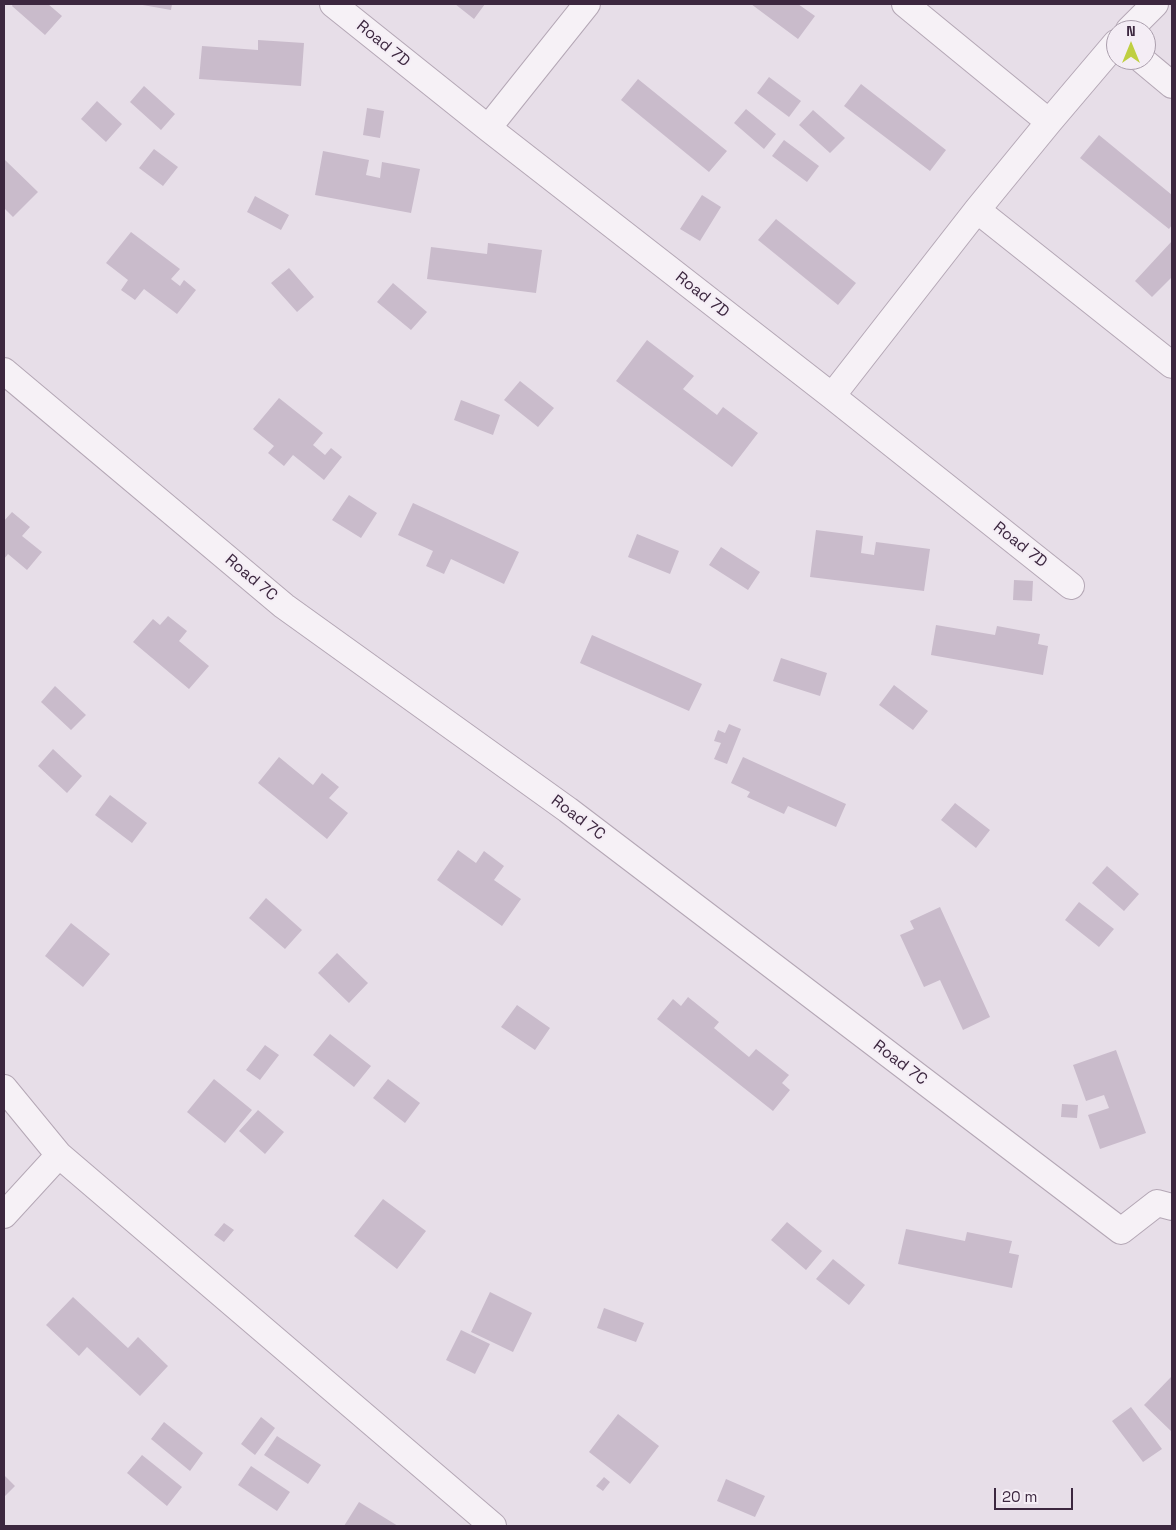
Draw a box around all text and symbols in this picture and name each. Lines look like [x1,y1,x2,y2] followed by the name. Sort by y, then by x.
[352,17,414,71] street label: Road 7D
[1106,20,1156,70] north arrow
[1126,22,1136,40] text: N
[671,268,733,322] street label: Road 7D
[989,518,1051,572] street label: Road 7D
[221,551,281,605] street label: Road 7C
[547,791,609,845] street label: Road 7C
[869,1036,931,1090] street label: Road 7C
[996,1478,1075,1510] scale bar
[1002,1487,1037,1506] text: 20 m

